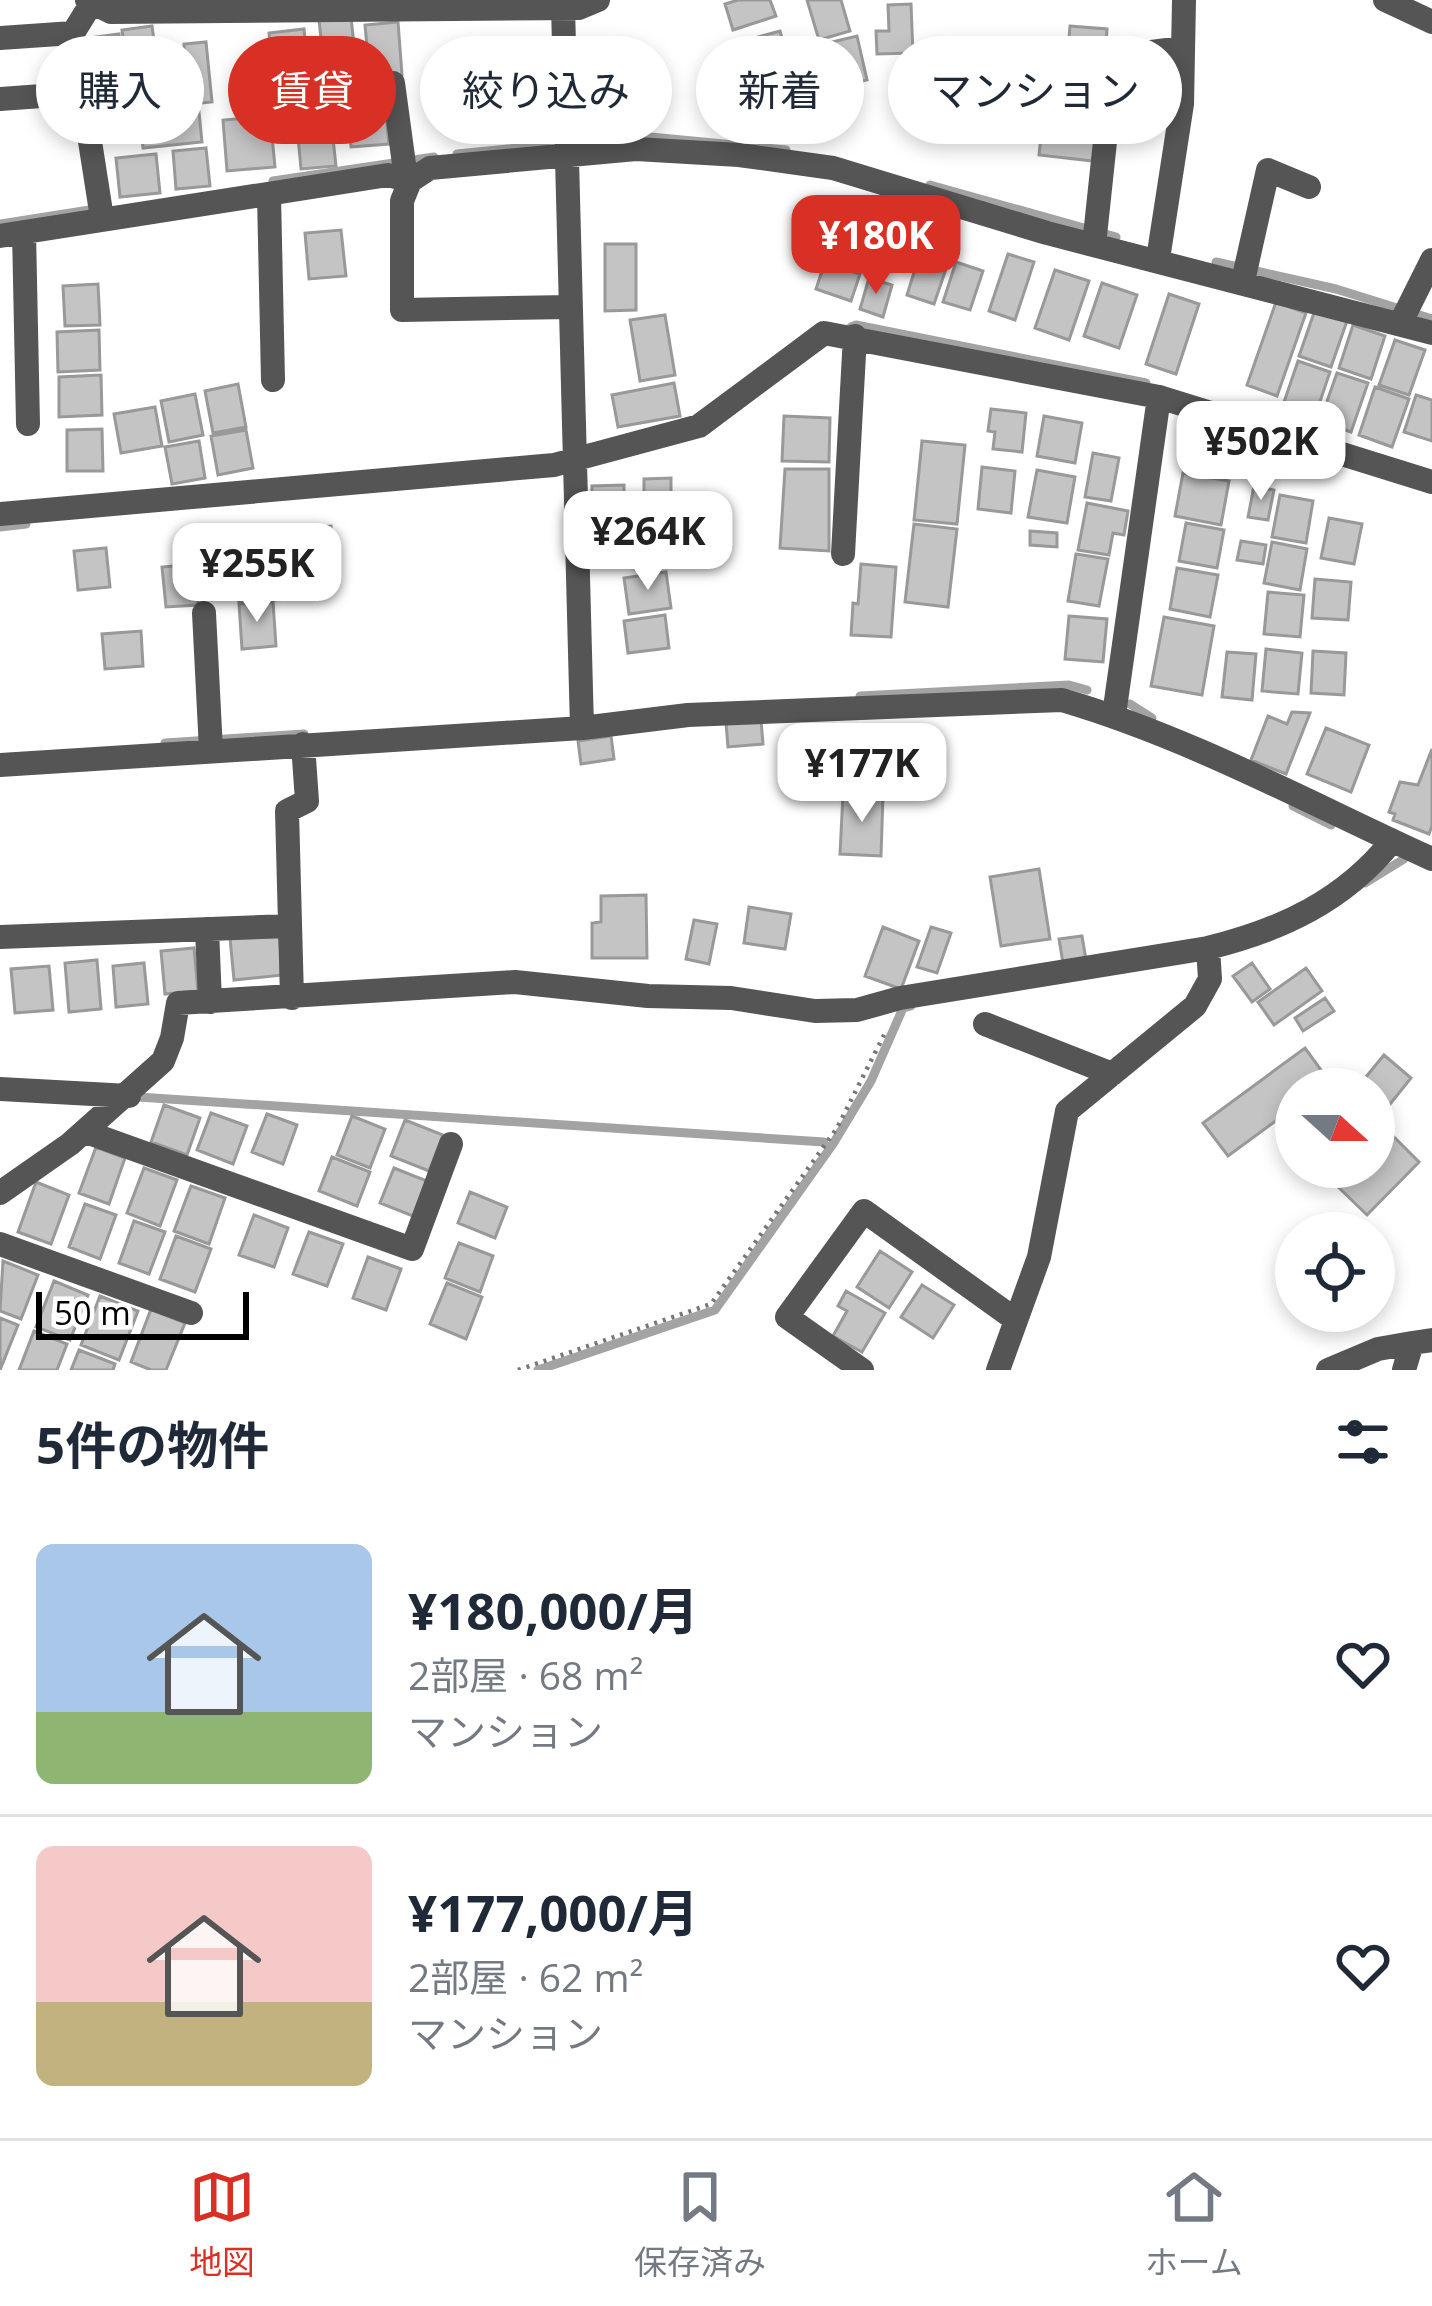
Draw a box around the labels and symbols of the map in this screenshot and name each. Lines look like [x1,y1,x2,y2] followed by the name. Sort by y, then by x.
[792,195,960,297] pin: ¥180K
[1177,401,1345,503] pin: ¥502K
[564,491,732,593] pin: ¥264K
[173,523,341,625] pin: ¥255K
[778,723,946,825] pin: ¥177K
[1275,1068,1395,1188] north arrow
[36,1286,249,1339] scale bar

